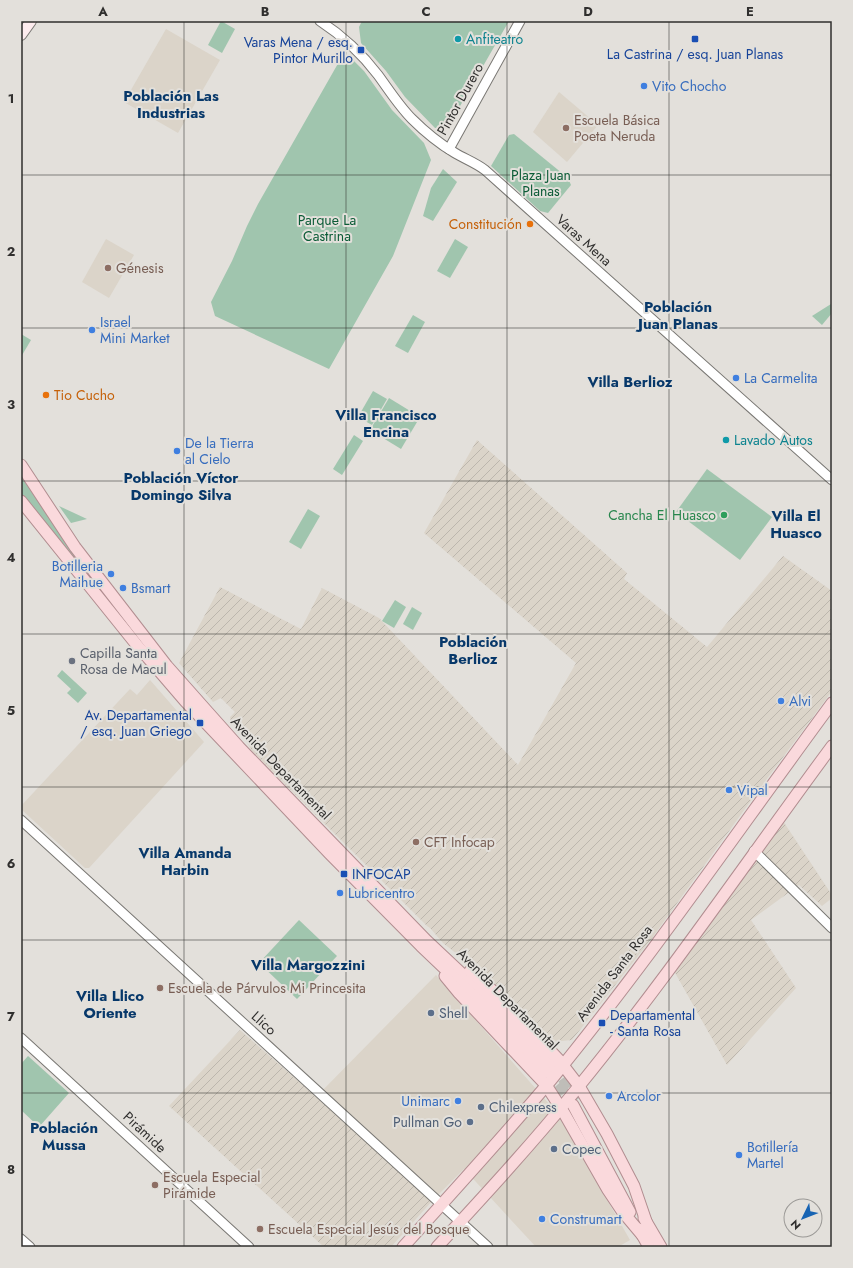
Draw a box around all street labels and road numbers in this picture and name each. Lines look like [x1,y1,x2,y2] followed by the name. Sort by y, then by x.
[432,59,488,139] street label: Pintor Durero
[552,210,616,270] street label: Varas Mena
[226,712,336,824] street label: Avenida Departamental
[571,921,657,1025] street label: Avenida Santa Rosa
[453,944,563,1054] street label: Avenida Departamental
[247,1006,281,1040] street label: Llico
[119,1107,171,1157] street label: Pirámide

